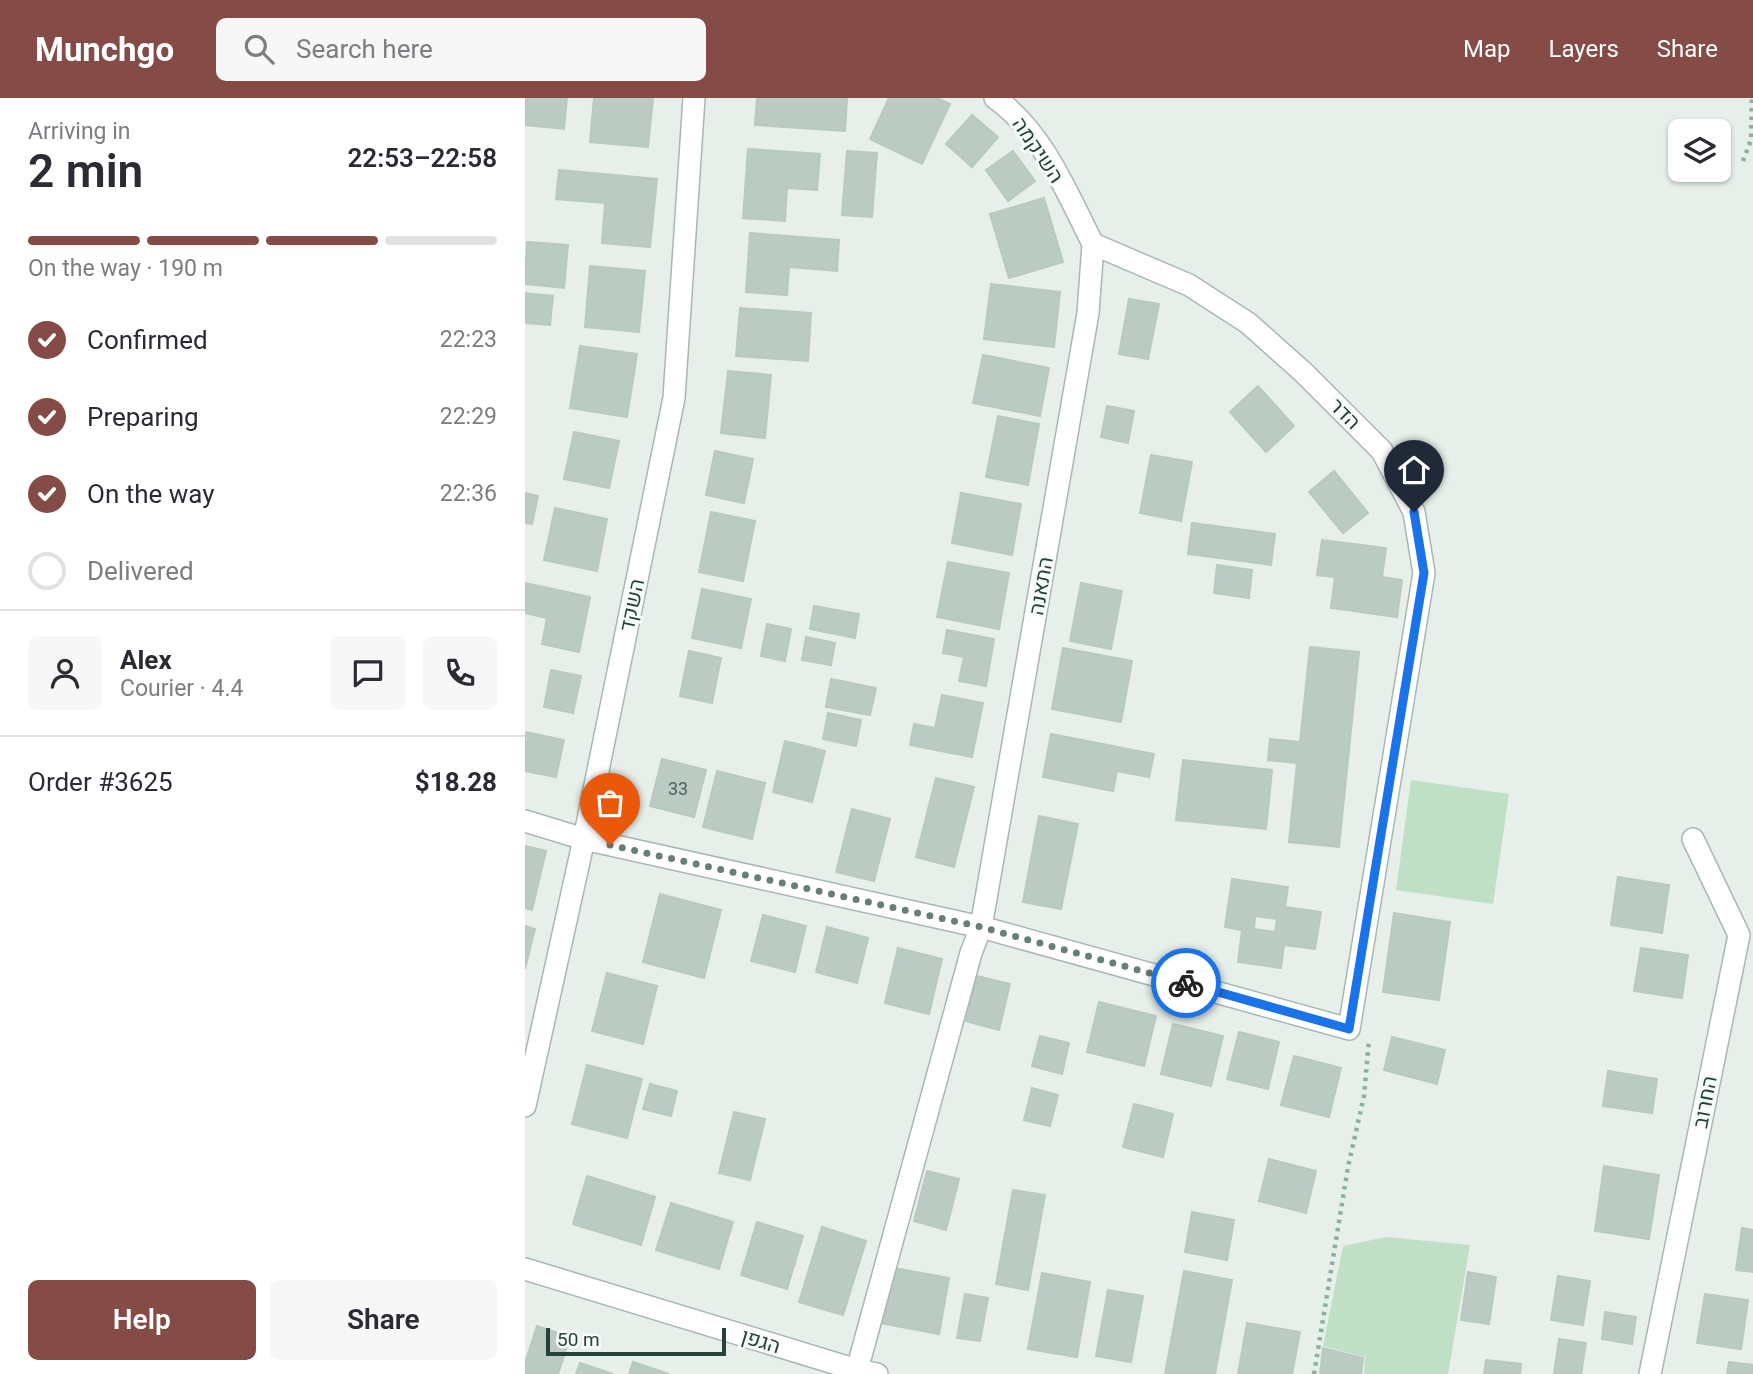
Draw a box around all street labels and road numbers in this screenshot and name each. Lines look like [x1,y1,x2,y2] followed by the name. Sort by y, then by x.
[1007,113,1069,187] street label: השיקמה
[1325,394,1365,434] street label: הדר
[1024,555,1058,617] street label: התאנה
[615,577,649,633] street label: השקד
[1688,1074,1722,1130] street label: החרוב
[739,1324,783,1358] street label: הגפן

